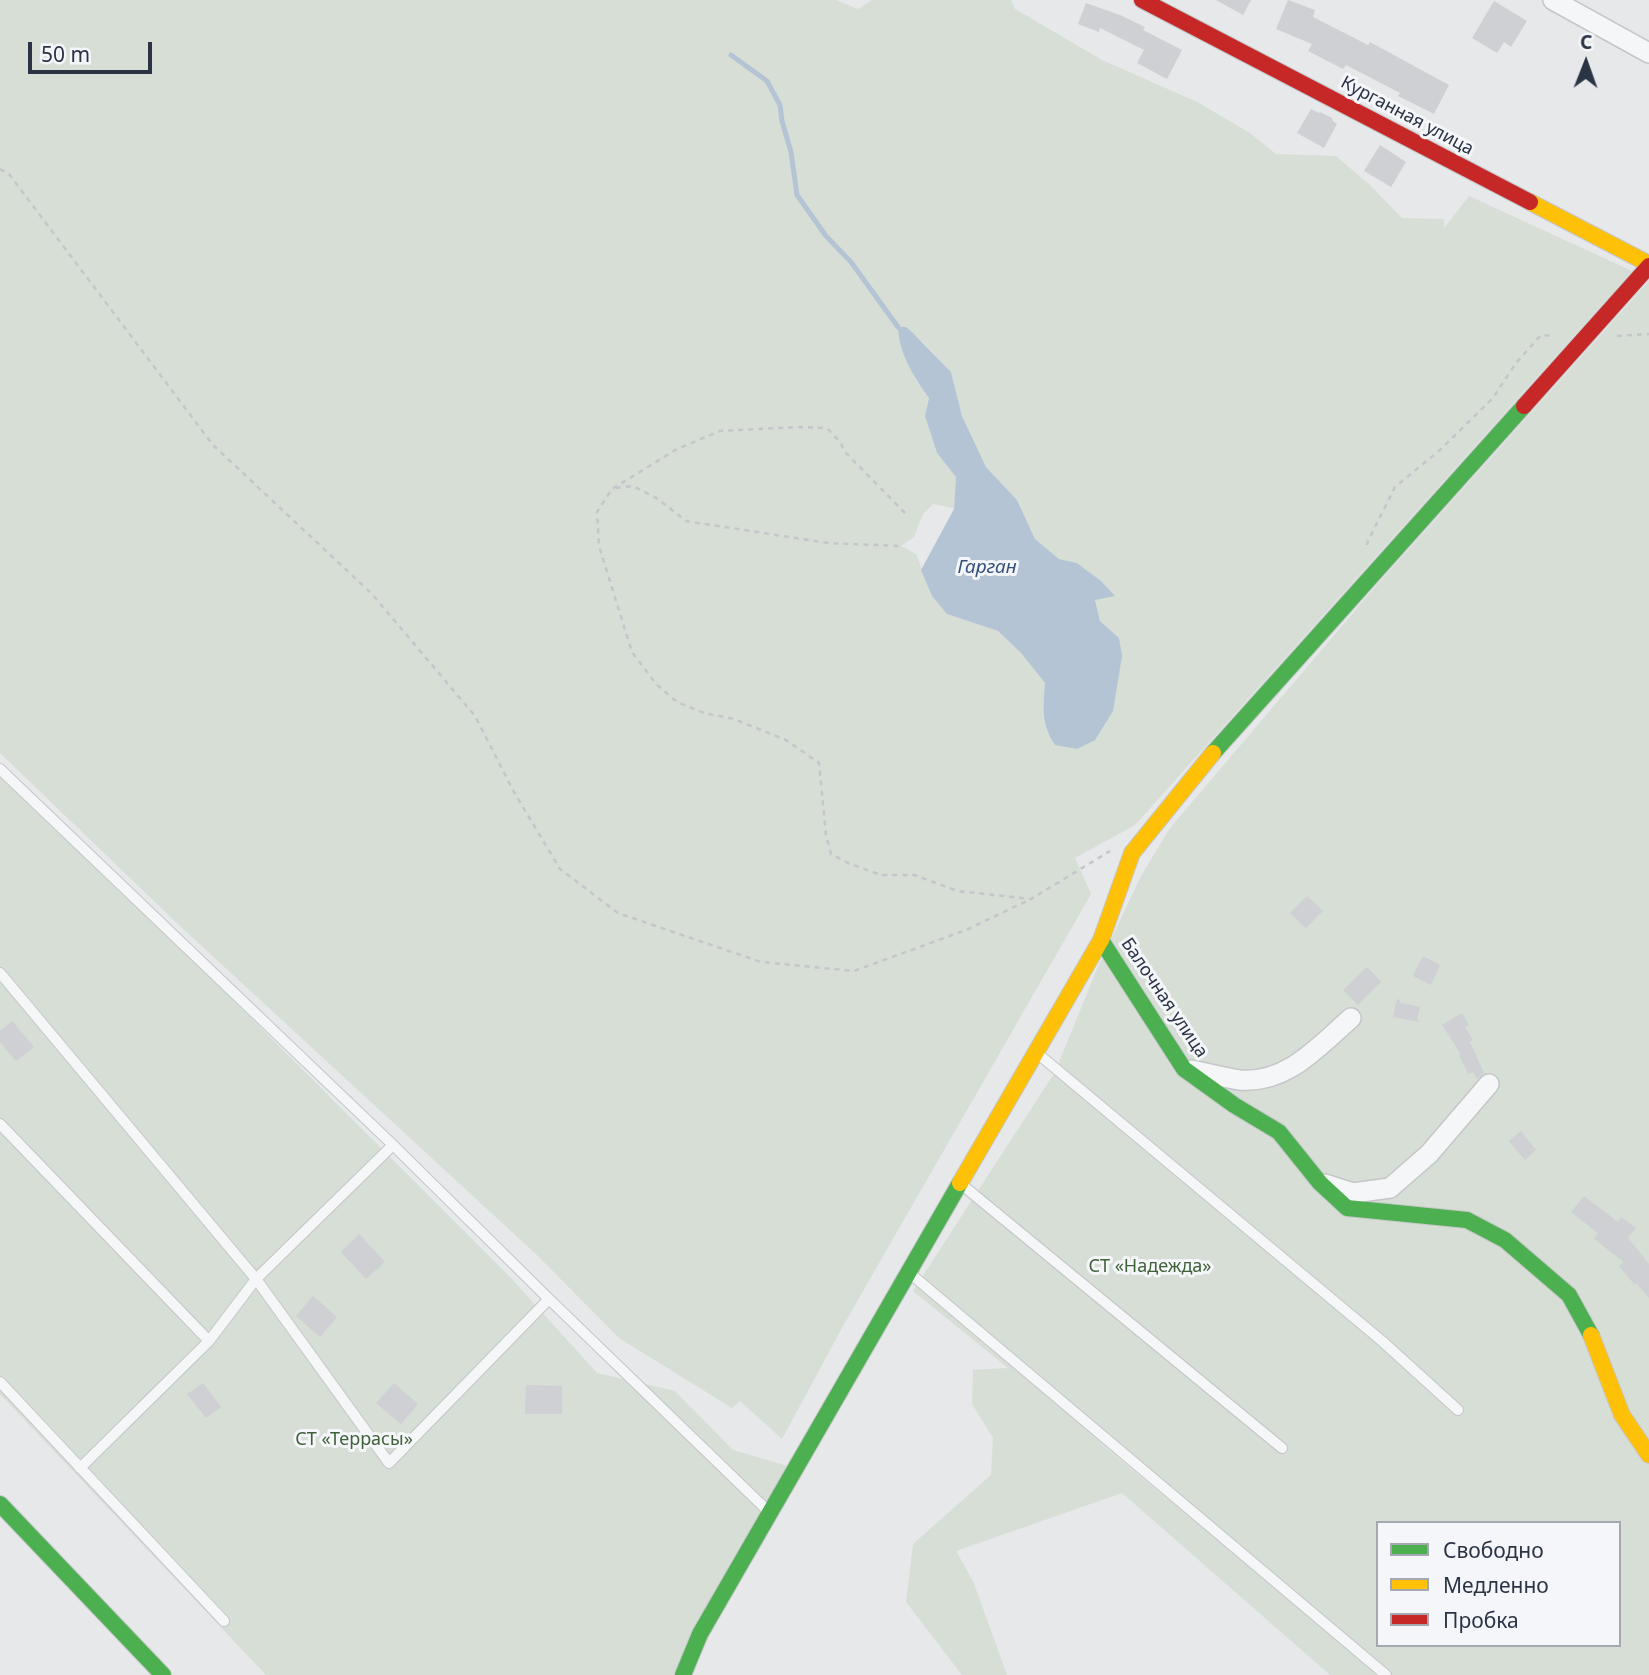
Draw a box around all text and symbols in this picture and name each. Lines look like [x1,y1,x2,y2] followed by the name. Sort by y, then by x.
[32,28,156,72] scale bar
[1551,28,1621,98] north arrow
[1580,29,1593,55] text: С
[41,40,90,68] text: 50 m
[1337,72,1477,160] street label: Курганная улица
[957,557,1017,579] water label: Гарган
[1116,934,1212,1062] street label: Балочная улица
[1089,1256,1211,1278] park label: СТ «Надежда»
[295,1429,413,1451] park label: СТ «Террасы»
[1376,1521,1621,1647] legend
[1443,1536,1544,1564] text: Свободно
[1443,1571,1549,1599] text: Медленно
[1443,1606,1519,1634] text: Пробка

